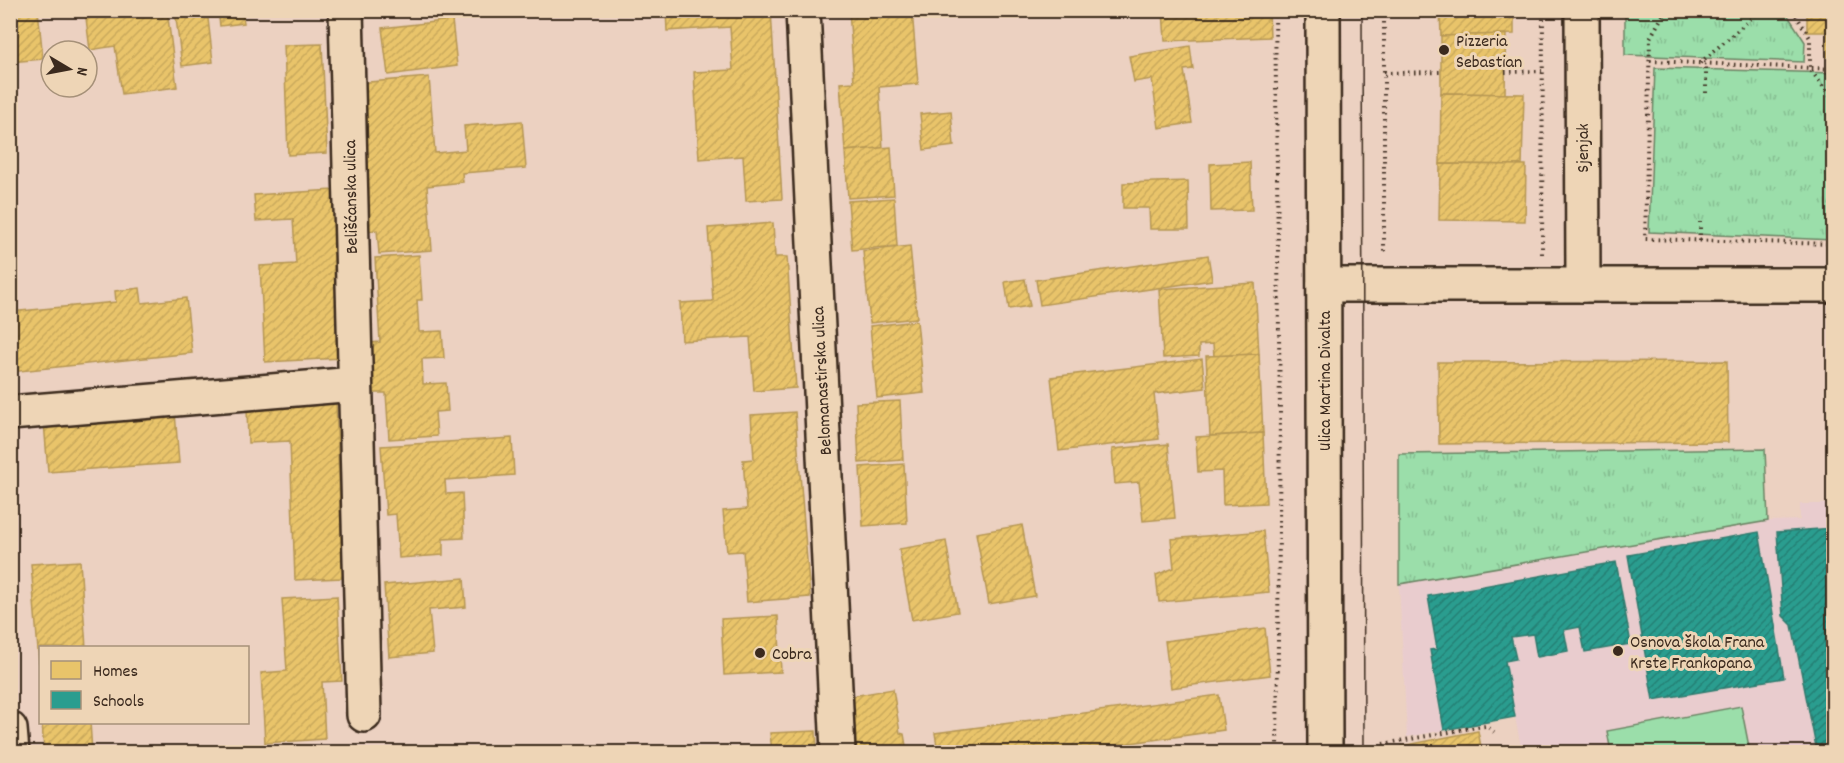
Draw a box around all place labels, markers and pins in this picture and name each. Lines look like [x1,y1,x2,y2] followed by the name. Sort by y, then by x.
[1456,30,1522,76] place label: Pizzeria Sebastian
[1437,43,1451,57] marker: Pizzeria Sebastian
[1630,631,1765,677] place label: Osnova škola Frana Krste Frankopana
[772,643,812,668] place label: Cobra
[1611,644,1625,658] marker: Osnova škola Frana Krste Frankopana
[753,646,767,660] marker: Cobra

